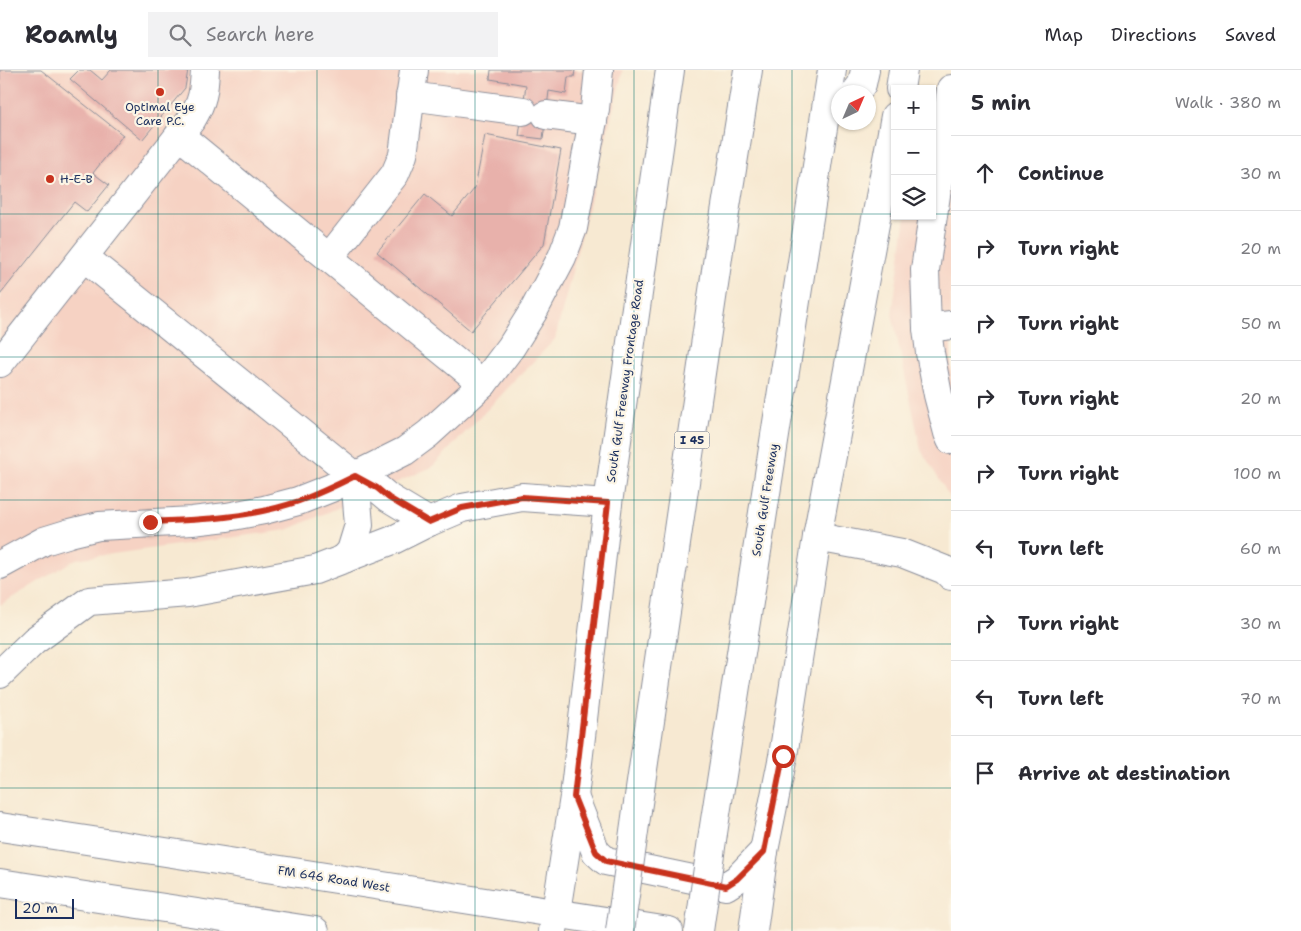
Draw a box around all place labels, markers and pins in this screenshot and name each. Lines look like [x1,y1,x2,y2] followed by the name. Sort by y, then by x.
[154,86,166,98] marker: Optimal Eye Care P.C.
[125,99,195,129] place label: Optimal Eye Care P.C.
[60,171,93,187] place label: H-E-B
[44,173,56,185] marker: H-E-B

